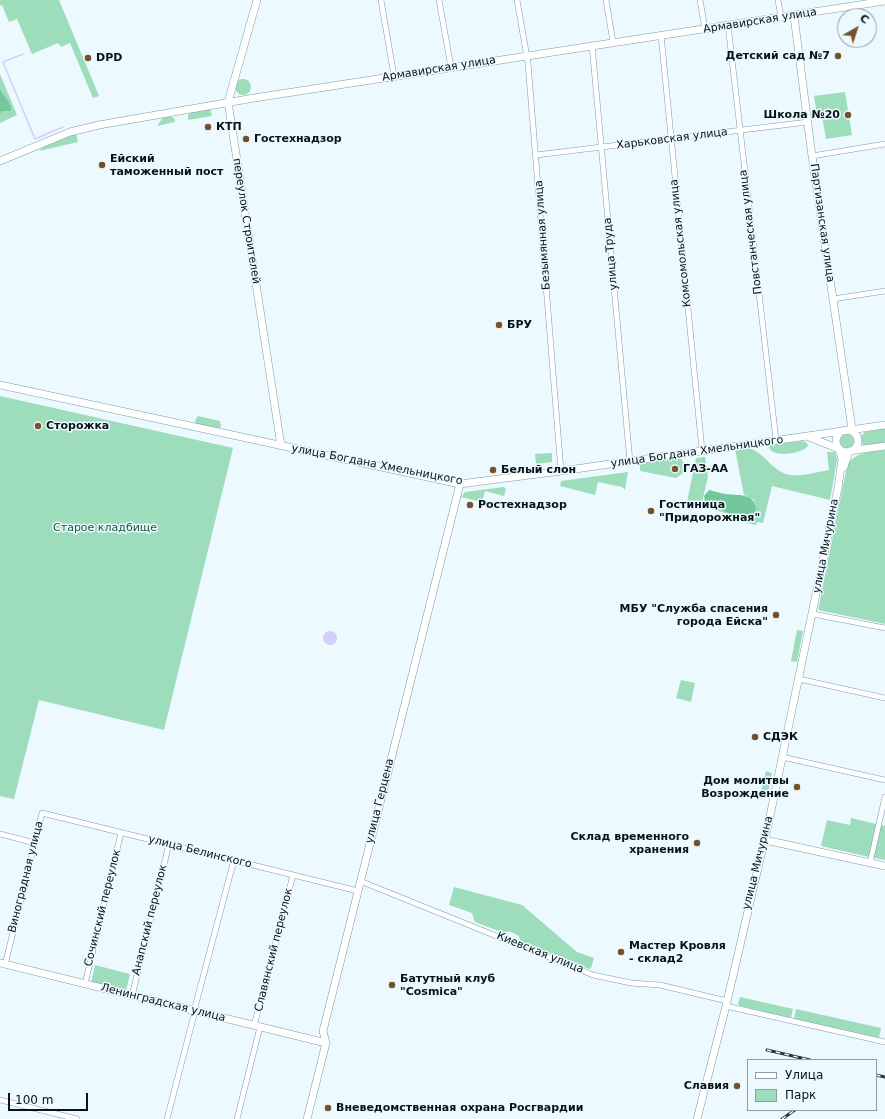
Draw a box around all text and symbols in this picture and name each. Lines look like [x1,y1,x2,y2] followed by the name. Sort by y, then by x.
[702,6,818,36] street label: Армавирская улица
[837,8,877,48] north arrow
[857,11,871,27] text: С
[726,49,830,63] place label: Детский сад №7
[96,51,122,65] place label: DPD
[833,51,843,61] marker: Детский сад №7
[83,53,93,63] marker: DPD
[381,54,497,84] street label: Армавирская улица
[764,108,840,122] place label: Школа №20
[843,110,853,120] marker: Школа №20
[216,120,242,134] place label: КТП
[203,122,213,132] marker: КТП
[616,126,728,152] street label: Харьковская улица
[254,132,342,146] place label: Гостехнадзор
[241,134,251,144] marker: Гостехнадзор
[110,152,223,178] place label: Ейский таможенный пост
[230,157,262,285] street label: переулок Строителей
[97,160,107,170] marker: Ейский таможенный пост
[807,163,837,283] street label: Партизанская улица
[737,169,765,295] street label: Повстанческая улица
[668,178,694,308] street label: Комсомольская улица
[533,180,553,290] street label: Безымянная улица
[601,217,621,291] street label: улица Труда
[507,318,532,332] place label: БРУ
[494,320,504,330] marker: БРУ
[46,419,109,433] place label: Сторожка
[33,421,43,431] marker: Сторожка
[610,433,784,471] street label: улица Богдана Хмельницкого
[290,442,464,488] street label: улица Богдана Хмельницкого
[683,462,728,476] place label: ГАЗ-АА
[501,463,576,477] place label: Белый слон
[670,464,680,474] marker: ГАЗ-АА
[488,465,498,475] marker: Белый слон
[478,498,567,512] place label: Ростехнадзор
[659,498,760,524] place label: Гостиница "Придорожная"
[810,498,842,594] street label: улица Мичурина
[465,500,475,510] marker: Ростехнадзор
[646,506,656,516] marker: Гостиница "Придорожная"
[53,521,157,535] park label: Старое кладбище
[620,602,768,628] place label: МБУ "Служба спасения города Ейска"
[771,610,781,620] marker: МБУ "Служба спасения города Ейска"
[763,730,798,744] place label: СДЭК
[750,732,760,742] marker: СДЭК
[363,757,397,845] street label: улица Герцена
[701,774,789,800] place label: Дом молитвы Возрождение
[792,782,802,792] marker: Дом молитвы Возрождение
[740,815,776,911] street label: улица Мичурина
[6,820,46,934] street label: Виноградная улица
[570,830,689,856] place label: Склад временного хранения
[147,833,253,871] street label: улица Белинского
[692,838,702,848] marker: Склад временного хранения
[82,848,124,968] street label: Сочинский переулок
[130,863,170,977] street label: Анапский переулок
[252,887,296,1013] street label: Славянский переулок
[495,930,585,976] street label: Киевская улица
[629,939,726,965] place label: Мастер Кровля - склад2
[616,947,626,957] marker: Мастер Кровля - склад2
[400,972,495,998] place label: Батутный клуб "Cosmica"
[387,980,397,990] marker: Батутный клуб "Cosmica"
[99,981,227,1025] street label: Ленинградская улица
[747,1059,877,1111] legend
[785,1068,823,1082] text: Улица
[684,1079,729,1093] place label: Славия
[732,1081,742,1091] marker: Славия
[10,1085,90,1111] scale bar
[785,1088,816,1102] text: Парк
[15,1093,53,1107] text: 100 m
[336,1101,583,1115] place label: Вневедомственная охрана Росгвардии
[323,1103,333,1113] marker: Вневедомственная охрана Росгвардии

